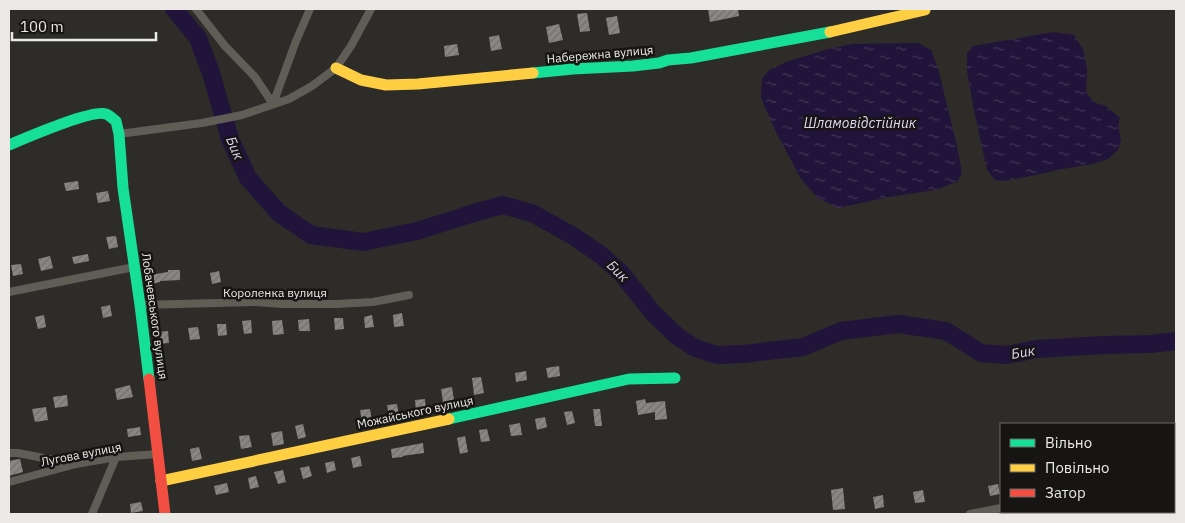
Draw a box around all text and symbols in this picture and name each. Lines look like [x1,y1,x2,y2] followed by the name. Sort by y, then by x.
[12,10,156,42] scale bar
[20,17,64,36] text: 100 m
[546,42,654,66] street label: Набережна вулиця
[804,114,917,132] water label: Шламовідстійник
[222,133,248,163] water label: Бик
[139,252,171,380] street label: Лобачевського вулиця
[603,256,633,286] water label: Бик
[223,285,327,300] street label: Короленка вулиця
[1010,341,1037,363] water label: Бик
[355,392,475,432] street label: Можайського вулиця
[1000,423,1175,513] legend
[1045,433,1092,452] text: Вільно
[39,439,123,469] street label: Лугова вулиця
[1045,458,1109,477] text: Повільно
[1045,483,1086,502] text: Затор

